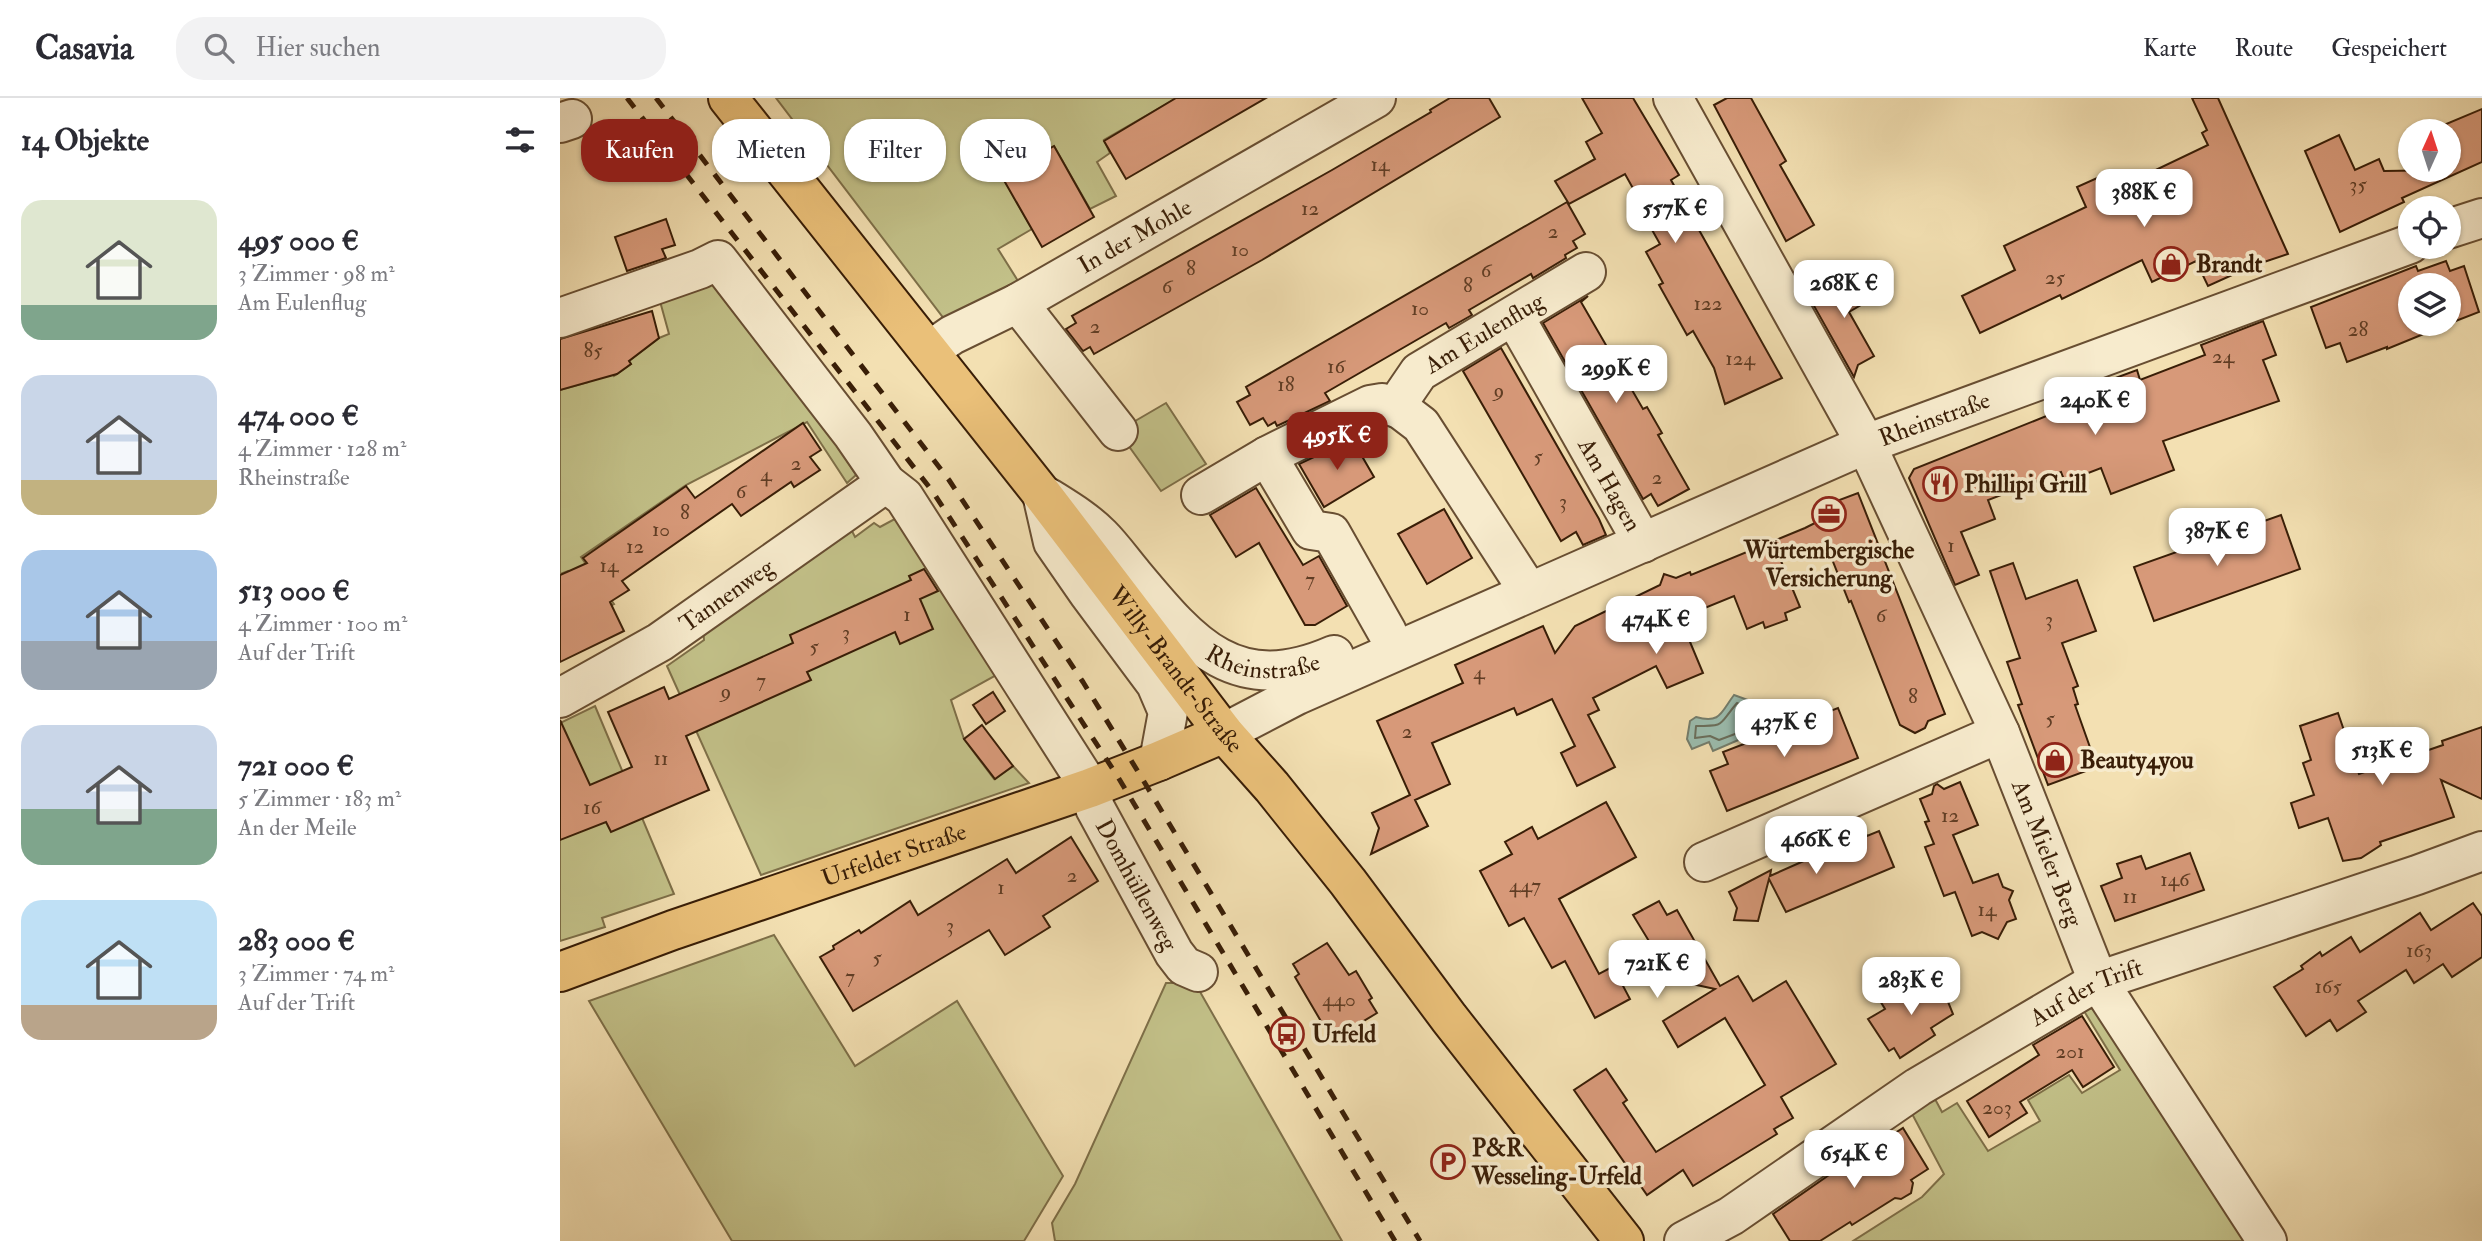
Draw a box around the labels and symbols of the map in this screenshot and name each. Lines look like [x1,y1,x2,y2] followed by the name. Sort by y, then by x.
[2398,119,2460,182] north arrow
[1371,151,1391,178] house number: 14
[2087,170,2201,229] pin: 388K €
[2349,171,2367,198] house number: 35
[1618,186,1732,245] pin: 557K €
[1073,191,1197,281] street label: In der Mohle
[1301,195,1319,222] house number: 12
[1548,218,1558,245] house number: 2
[1231,236,1249,263] house number: 10
[2152,245,2190,283] shop icon: Brandt
[2196,249,2262,280] place label: Brandt
[1186,255,1196,282] house number: 8
[1481,257,1493,284] house number: 6
[1787,260,1901,320] pin: 268K €
[2045,264,2066,291] house number: 25
[1463,272,1473,299] house number: 8
[1162,273,1174,300] house number: 6
[1418,285,1551,381] street label: Am Eulenflug
[1694,290,1722,317] house number: 122
[1411,295,1429,322] house number: 10
[1090,313,1100,340] house number: 2
[2348,316,2368,343] house number: 28
[583,337,603,364] house number: 85
[2212,343,2236,370] house number: 24
[1559,345,1673,405] pin: 299K €
[1725,345,1756,372] house number: 124
[1327,353,1346,380] house number: 16
[1277,371,1295,398] house number: 18
[1492,377,1504,404] house number: 9
[2038,378,2152,437] pin: 240K €
[1874,384,1994,454] street label: Rheinstraße
[1280,412,1394,472] pin: 495K €
[1571,431,1649,537] street label: Am Hagen
[1533,443,1543,470] house number: 5
[791,450,801,477] house number: 2
[760,461,773,488] house number: 4
[1652,464,1662,491] house number: 2
[1921,465,1959,503] restaurant icon: Phillipi Grill
[1964,469,2088,500] place label: Phillipi Grill
[736,478,748,505] house number: 6
[1559,488,1567,515] house number: 3
[1810,495,1848,533] office icon: Würtembergische Versicherung
[680,499,690,526] house number: 8
[2160,508,2274,568] pin: 387K €
[652,516,670,543] house number: 10
[1947,532,1955,559] house number: 1
[626,533,644,560] house number: 12
[1743,535,1914,594] place label: Würtembergische Versicherung
[673,551,781,639] street label: Tannenweg
[600,552,620,579] house number: 14
[1305,566,1315,593] house number: 7
[1101,579,1250,760] street label: Willy-Brandt-Straße
[1599,596,1713,656] pin: 474K €
[903,601,911,628] house number: 1
[1876,602,1888,629] house number: 6
[2045,606,2053,633] house number: 3
[842,619,850,646] house number: 3
[809,633,819,660] house number: 5
[1200,638,1324,686] street label: Rheinstraße
[1473,659,1486,686] house number: 4
[756,667,766,694] house number: 7
[719,678,731,705] house number: 9
[1908,683,1918,710] house number: 8
[1727,700,1841,759] pin: 437K €
[2045,705,2055,732] house number: 5
[1402,718,1412,745] house number: 2
[2325,728,2439,787] pin: 513K €
[2036,741,2074,779] shop icon: Beauty4you
[654,745,669,772] house number: 11
[2080,745,2194,776] place label: Beauty4you
[2004,774,2091,932] street label: Am Mieler Berg
[583,794,602,821] house number: 16
[1941,802,1959,829] house number: 12
[1088,814,1186,957] street label: Domhüllenweg
[817,816,970,894] street label: Urfelder Straße
[1759,816,1873,876] pin: 466K €
[1067,862,1077,889] house number: 2
[2160,866,2191,893] house number: 146
[1509,872,1541,899] house number: 447
[997,874,1005,901] house number: 1
[2123,883,2138,910] house number: 11
[1978,896,1998,923] house number: 14
[946,912,954,939] house number: 3
[2406,937,2432,964] house number: 163
[1600,940,1714,1000] pin: 721K €
[872,944,882,971] house number: 5
[2023,952,2147,1034] street label: Auf der Trift
[1854,958,1968,1017] pin: 283K €
[845,963,855,990] house number: 7
[2314,973,2342,1000] house number: 165
[1322,986,1356,1013] house number: 440
[1268,1015,1306,1053] bus stop icon: Urfeld
[1312,1019,1376,1050] place label: Urfeld
[2056,1038,2084,1065] house number: 201
[1982,1094,2012,1121] house number: 203
[1797,1130,1911,1190] pin: 654K €
[1471,1133,1642,1192] place label: P&R Wesseling-Urfeld
[1429,1143,1467,1181] parking icon: P&R Wesseling-Urfeld

